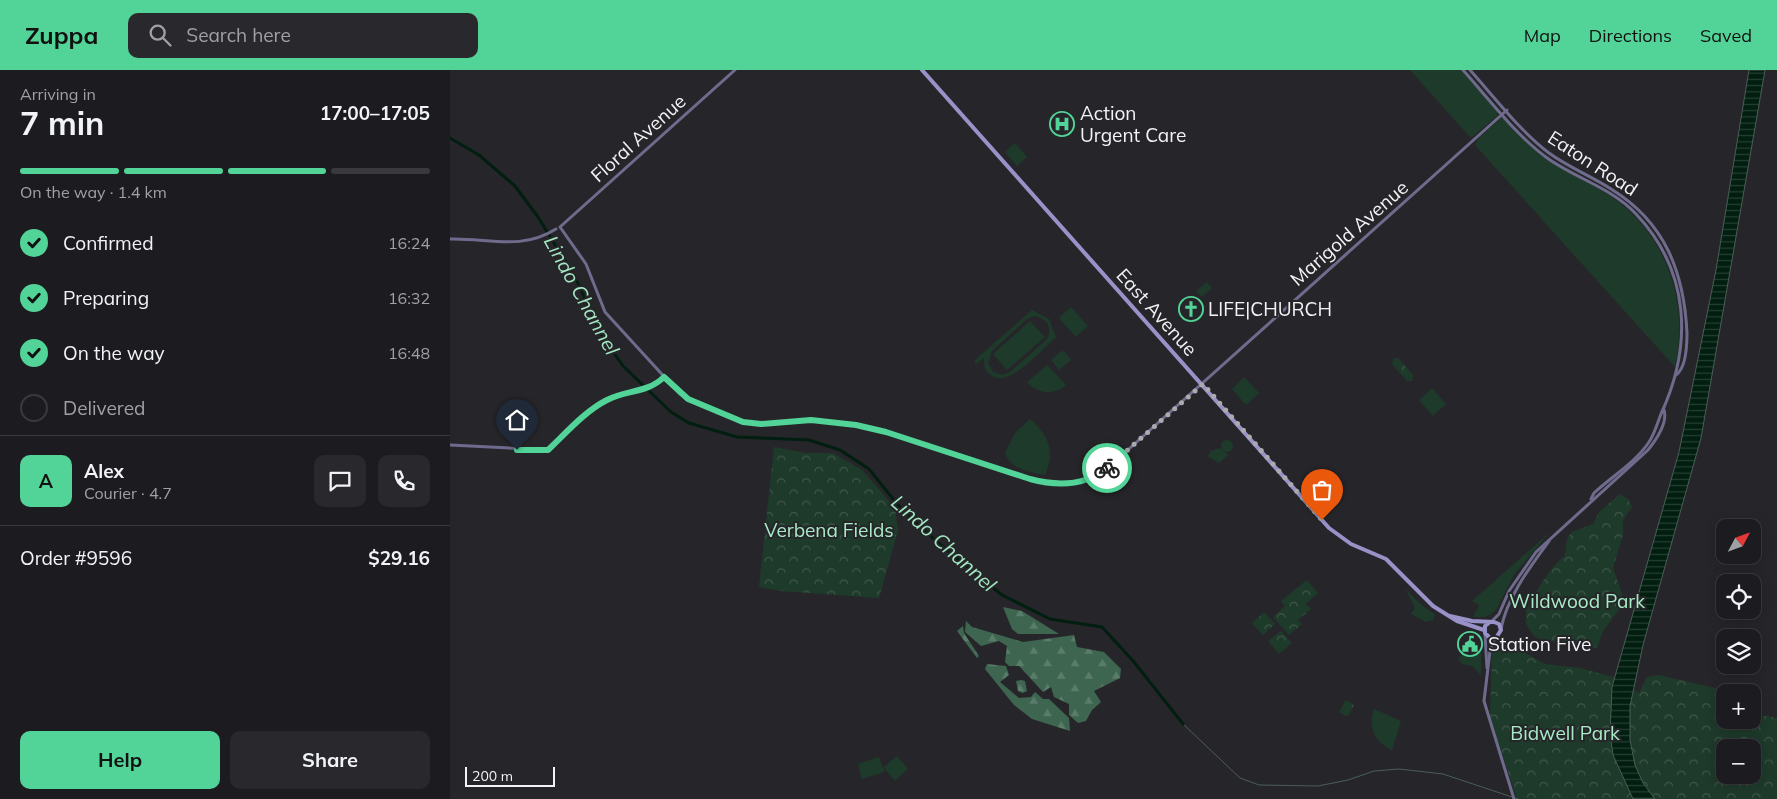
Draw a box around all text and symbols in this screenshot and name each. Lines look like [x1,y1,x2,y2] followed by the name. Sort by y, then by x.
[128,13,478,58] search box
[25,20,98,50] text: Zuppa
[146,21,174,49] icon: search
[186,23,291,47] text: Search here
[1524,24,1561,47] text: Map
[1589,24,1672,47] text: Directions
[1700,24,1752,47] text: Saved
[20,84,96,104] text: Arriving in
[585,89,691,187] street label: Floral Avenue
[320,101,430,125] text: 17:00–17:05
[1080,101,1186,147] place label: Action Urgent Care
[20,103,104,143] text: 7 min
[1049,111,1075,137] hospital icon: Action Urgent Care
[1543,125,1643,201] street label: Eaton Road
[1285,175,1413,291] street label: Marigold Avenue
[20,182,167,202] text: On the way · 1.4 km
[20,229,48,257] icon: check
[63,231,154,255] text: Confirmed
[539,231,625,359] water label: Lindo Channel
[388,233,430,253] text: 16:24
[1111,263,1203,361] street label: East Avenue
[20,284,48,312] icon: check
[63,286,149,310] text: Preparing
[388,288,430,308] text: 16:32
[1178,296,1204,322] church icon: LIFE|CHURCH
[1208,297,1332,321] place label: LIFE|CHURCH
[20,339,48,367] icon: check
[63,341,165,365] text: On the way
[388,343,430,363] text: 16:48
[63,396,145,420] text: Delivered
[496,399,538,450] pin
[503,406,531,434] icon: home
[1082,443,1132,493] courier
[1093,454,1121,482] icon: bike
[314,455,366,507] button: chat
[378,455,430,507] button: phone
[84,459,124,483] text: Alex
[39,469,53,493] text: A
[1301,469,1343,520] pin
[1308,476,1336,504] icon: bag
[84,483,172,503] text: Courier · 4.7
[886,489,1002,597] water label: Lindo Channel
[764,518,894,542] park label: Verbena Fields
[1716,519,1761,564] north arrow
[1716,519,1761,784] map controls
[20,546,132,570] text: Order #9596
[368,546,430,570] text: $29.16
[1716,574,1761,619] button: locate
[1509,589,1645,613] park label: Wildwood Park
[1716,629,1761,674] button: layers
[1457,631,1483,657] public building icon: Station Five
[1488,632,1591,656] place label: Station Five
[1716,684,1761,729] button: +
[1510,721,1620,745] park label: Bidwell Park
[20,731,220,789] button: Help
[230,731,430,789] button: Share
[1716,739,1761,784] button: −
[465,764,555,787] scale bar
[472,767,513,785] text: 200 m

